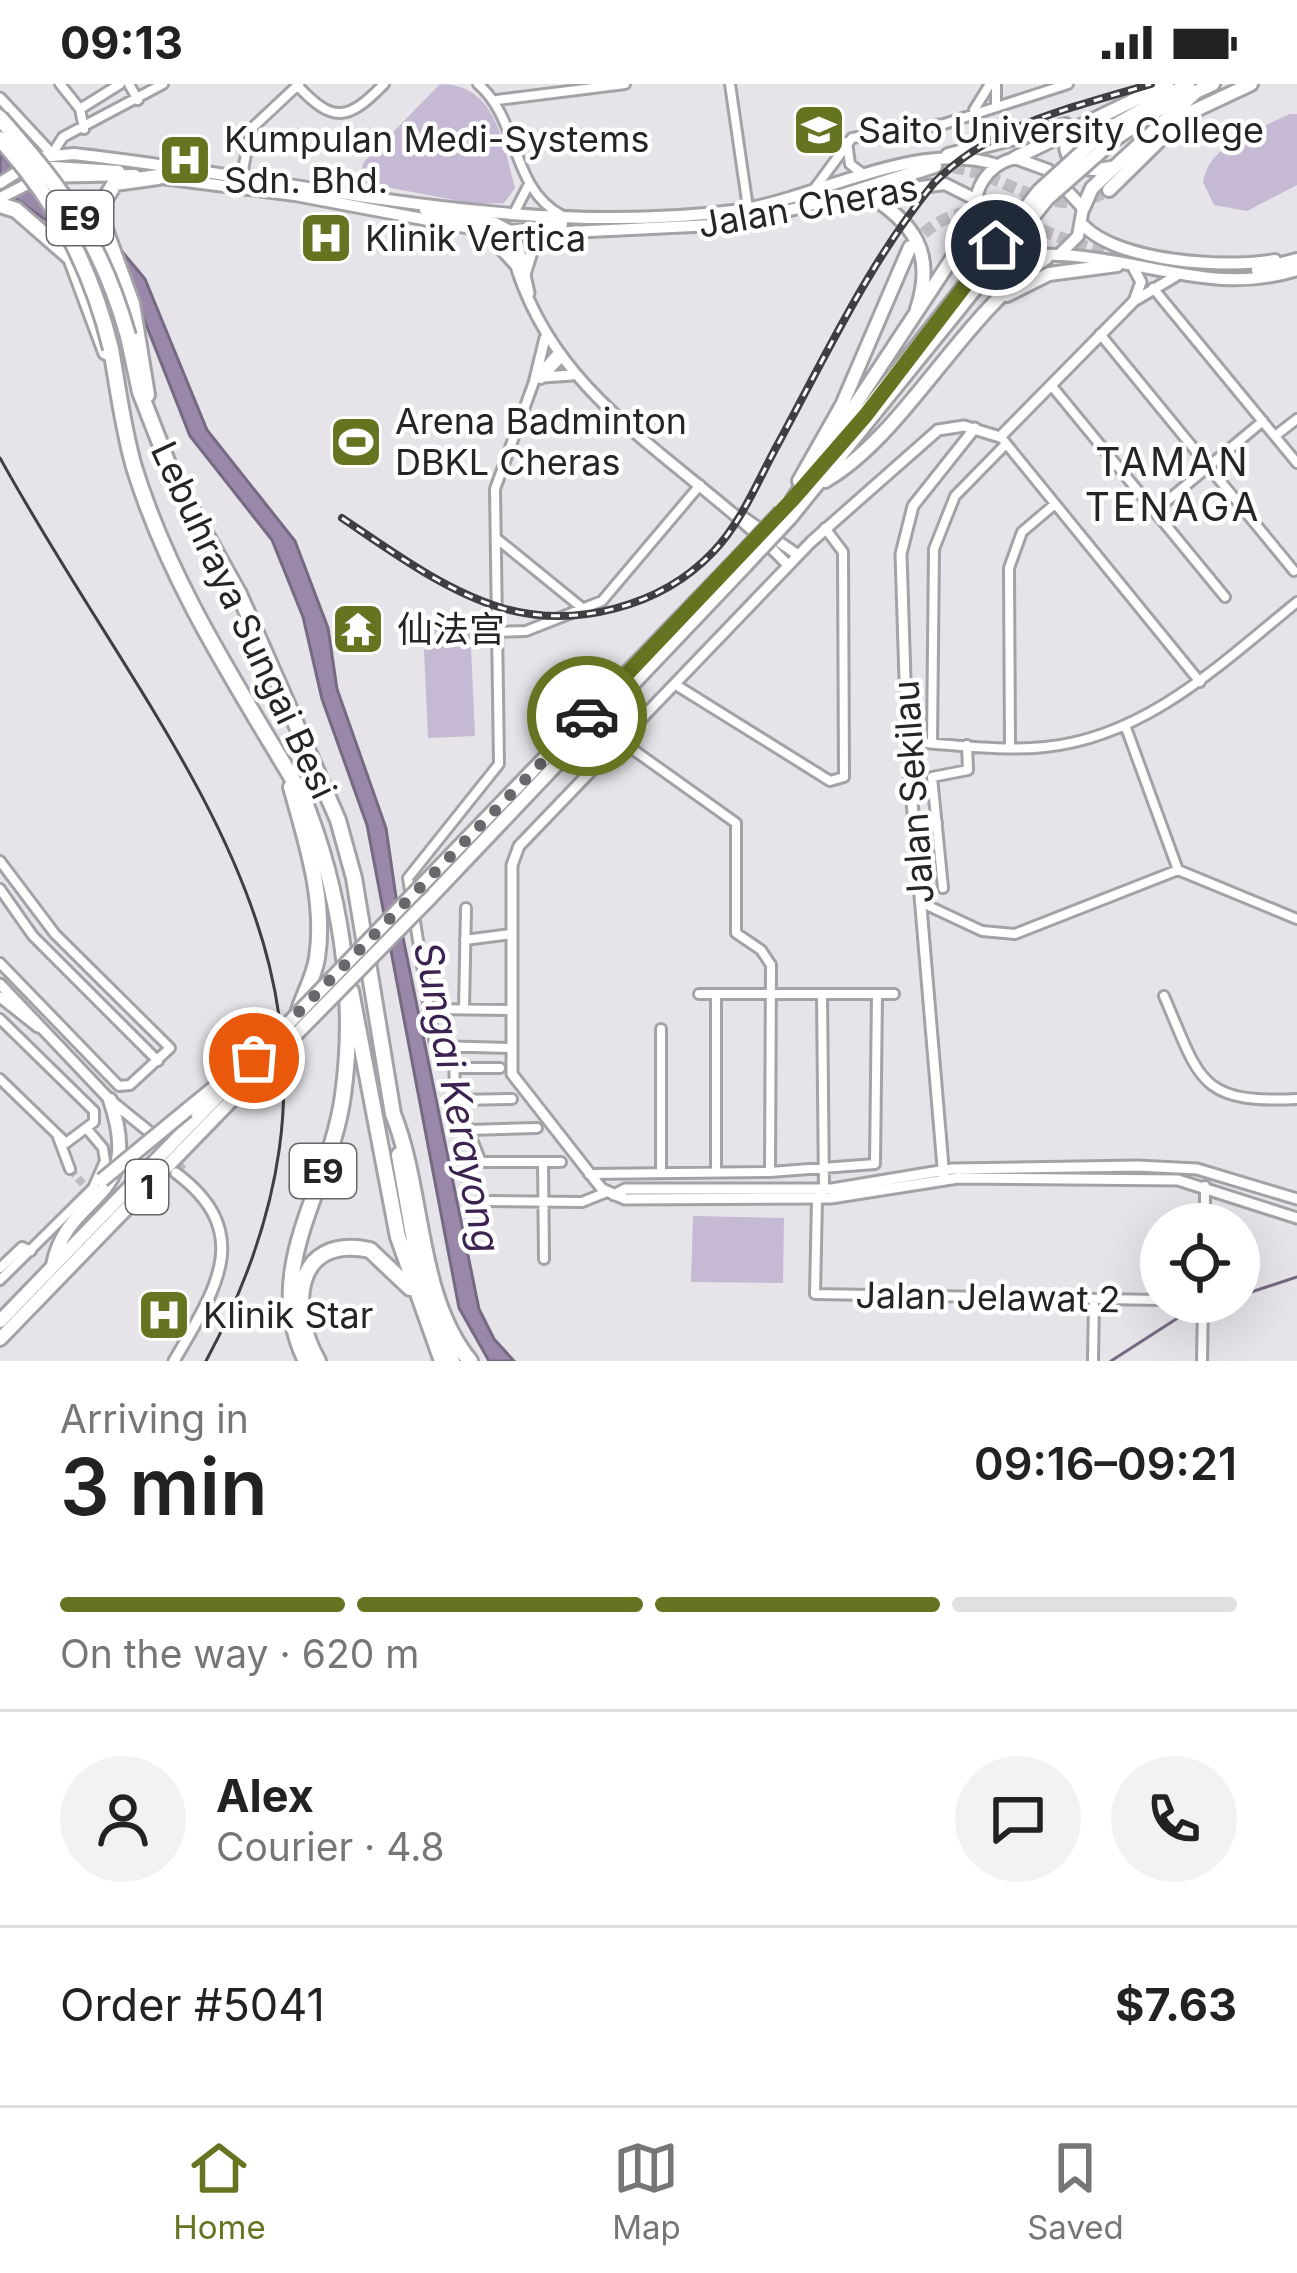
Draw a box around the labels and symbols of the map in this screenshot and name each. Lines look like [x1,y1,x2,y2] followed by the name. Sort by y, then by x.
[791,102,847,158] school or university icon: Saito University College
[858,108,1264,152] place label: Saito University College
[224,117,650,202] place label: Kumpulan Medi-Systems Sdn. Bhd.
[157,132,213,188] hospital icon: Kumpulan Medi-Systems Sdn. Bhd.
[695,165,921,247] street label: Jalan Cheras
[47,191,113,245] road number: E9
[945,194,1047,296] pin
[298,210,354,266] hospital icon: Klinik Vertica
[365,216,586,260] place label: Klinik Vertica
[395,399,687,484] place label: Arena Badminton DBKL Cheras
[328,414,384,470] sports icon: Arena Badminton DBKL Cheras
[142,435,346,805] street label: Lebuhraya Sungai Besi
[1085,438,1261,530] district label: TAMAN TENAGA
[330,601,386,657] temple icon: 仙法宫
[397,607,505,651] place label: 仙法宫
[527,656,647,776] courier
[883,679,943,905] street label: Jalan Sekilau
[405,938,511,1256] water label: Sungai Kerayong
[203,1007,305,1109] pin
[290,1144,356,1198] road number: E9
[126,1160,168,1214] road number: 1
[855,1273,1121,1321] street label: Jalan Jelawat 2
[136,1287,192,1343] hospital icon: Klinik Star
[203,1293,373,1337] place label: Klinik Star

